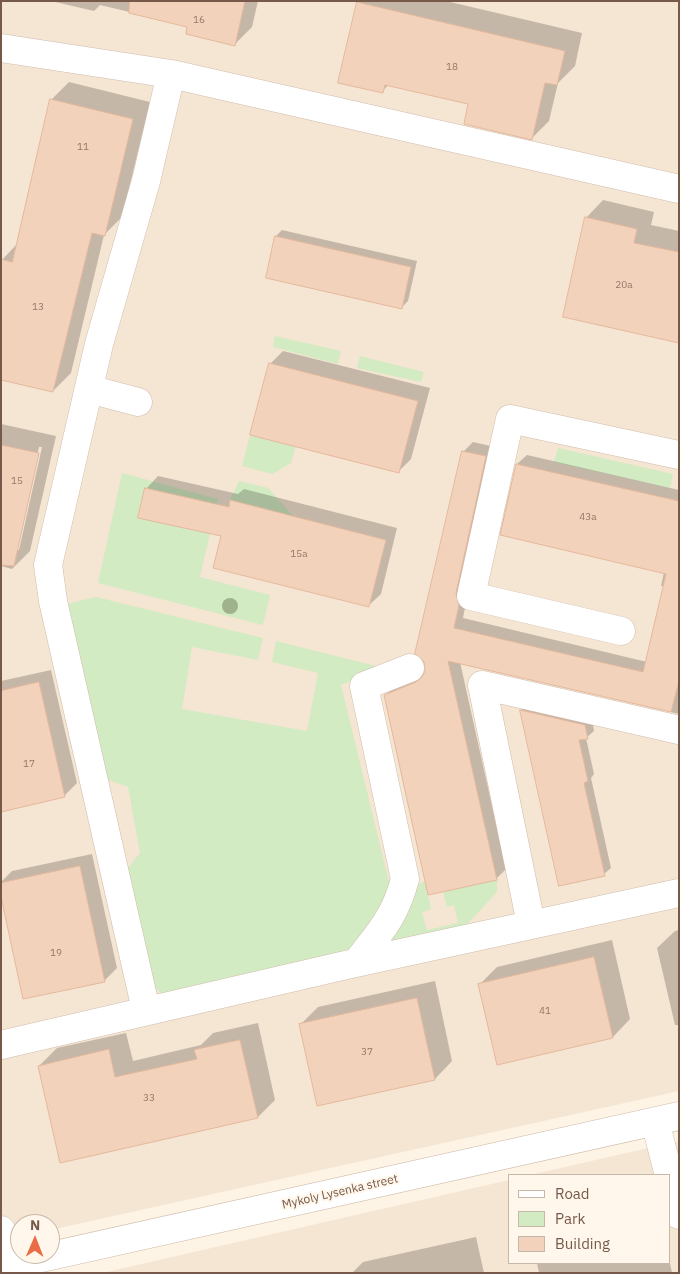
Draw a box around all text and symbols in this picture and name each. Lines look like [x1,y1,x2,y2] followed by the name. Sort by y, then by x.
[193,14,205,26] house number: 16
[446,61,458,73] house number: 18
[77,141,89,153] house number: 11
[615,279,633,291] house number: 20а
[32,301,44,313] house number: 13
[11,475,23,487] house number: 15
[579,511,597,523] house number: 43а
[290,548,308,560] house number: 15а
[23,758,35,770] house number: 17
[50,947,62,959] house number: 19
[539,1005,551,1017] house number: 41
[361,1046,373,1058] house number: 37
[143,1092,155,1104] house number: 33
[281,1172,399,1212] street label: Mykoly Lysenka street
[508,1174,670,1264] legend
[555,1184,590,1203] text: Road
[555,1209,585,1228] text: Park
[10,1214,60,1264] north arrow
[30,1216,40,1234] text: N
[555,1234,610,1253] text: Building

